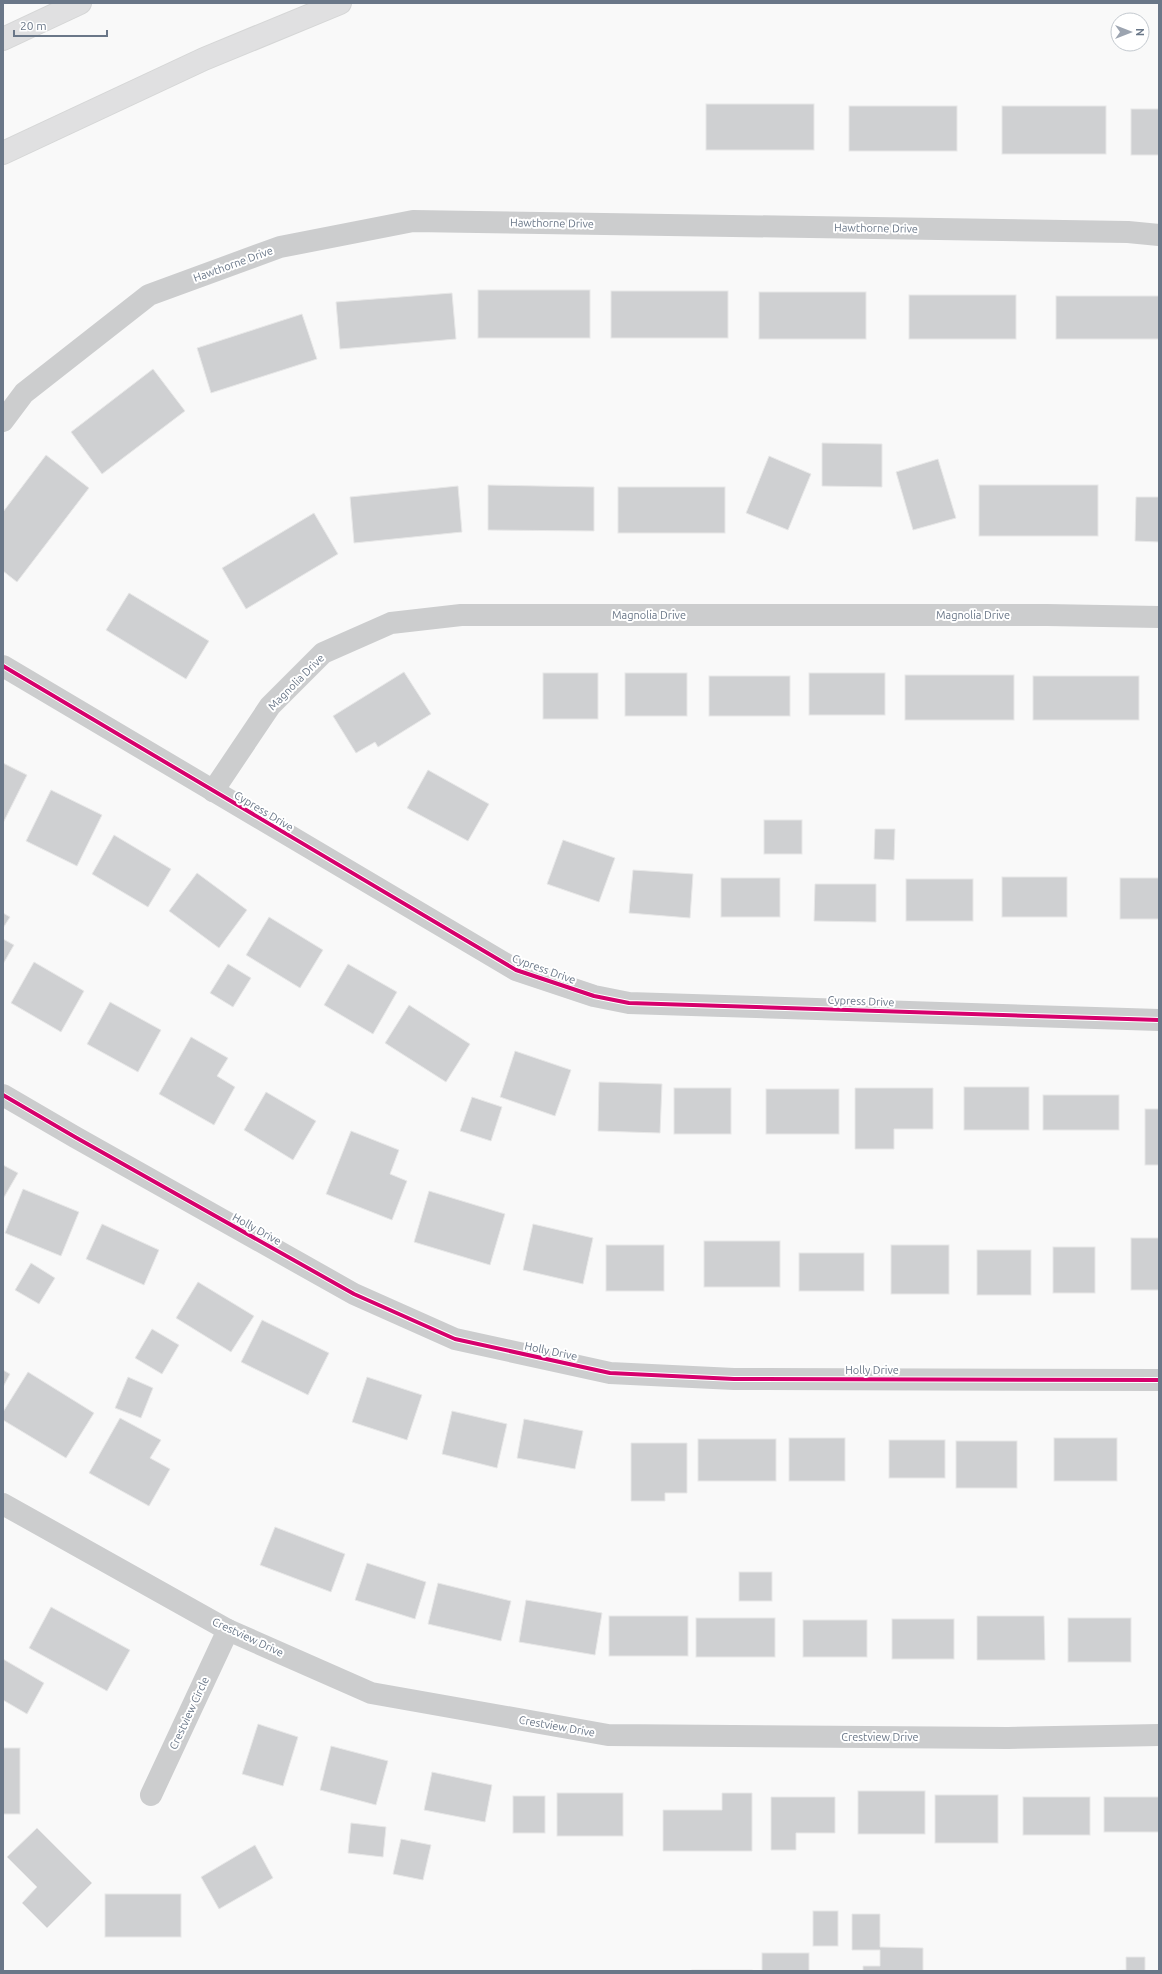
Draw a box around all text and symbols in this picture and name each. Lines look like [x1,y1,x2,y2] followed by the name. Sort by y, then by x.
[14,12,107,38] scale bar
[1110,12,1150,52] north arrow
[20,19,47,32] text: 20 m
[1134,28,1146,36] text: N
[510,216,594,230] street label: Hawthorne Drive
[834,221,918,235] street label: Hawthorne Drive
[192,244,274,284] street label: Hawthorne Drive
[612,609,686,621] street label: Magnolia Drive
[936,609,1010,621] street label: Magnolia Drive
[266,652,326,712] street label: Magnolia Drive
[232,789,296,833] street label: Cypress Drive
[511,952,577,986] street label: Cypress Drive
[827,994,895,1008] street label: Cypress Drive
[231,1211,283,1247] street label: Holly Drive
[523,1340,579,1362] street label: Holly Drive
[845,1364,899,1376] street label: Holly Drive
[210,1615,286,1659] street label: Crestview Drive
[167,1675,211,1751] street label: Crestview Circle
[518,1713,596,1739] street label: Crestview Drive
[841,1731,919,1743] street label: Crestview Drive

